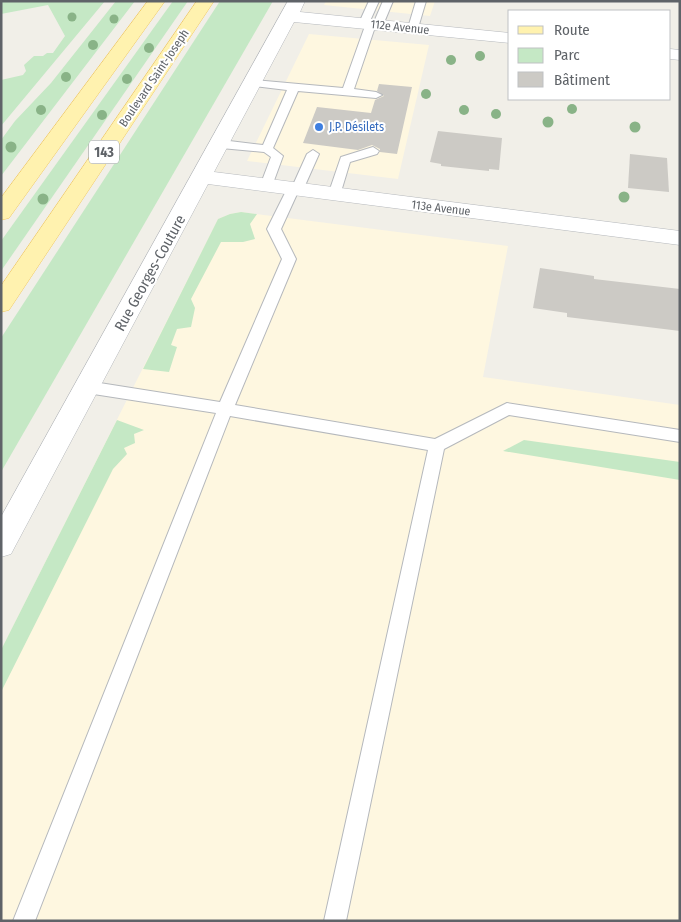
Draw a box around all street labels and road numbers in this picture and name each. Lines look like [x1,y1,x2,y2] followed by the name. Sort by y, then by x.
[370,17,430,37] street label: 112e Avenue
[116,27,192,129] street label: Boulevard Saint-Joseph
[89,140,119,163] road number: 143
[411,197,471,219] street label: 113e Avenue
[111,212,189,334] street label: Rue Georges-Couture

